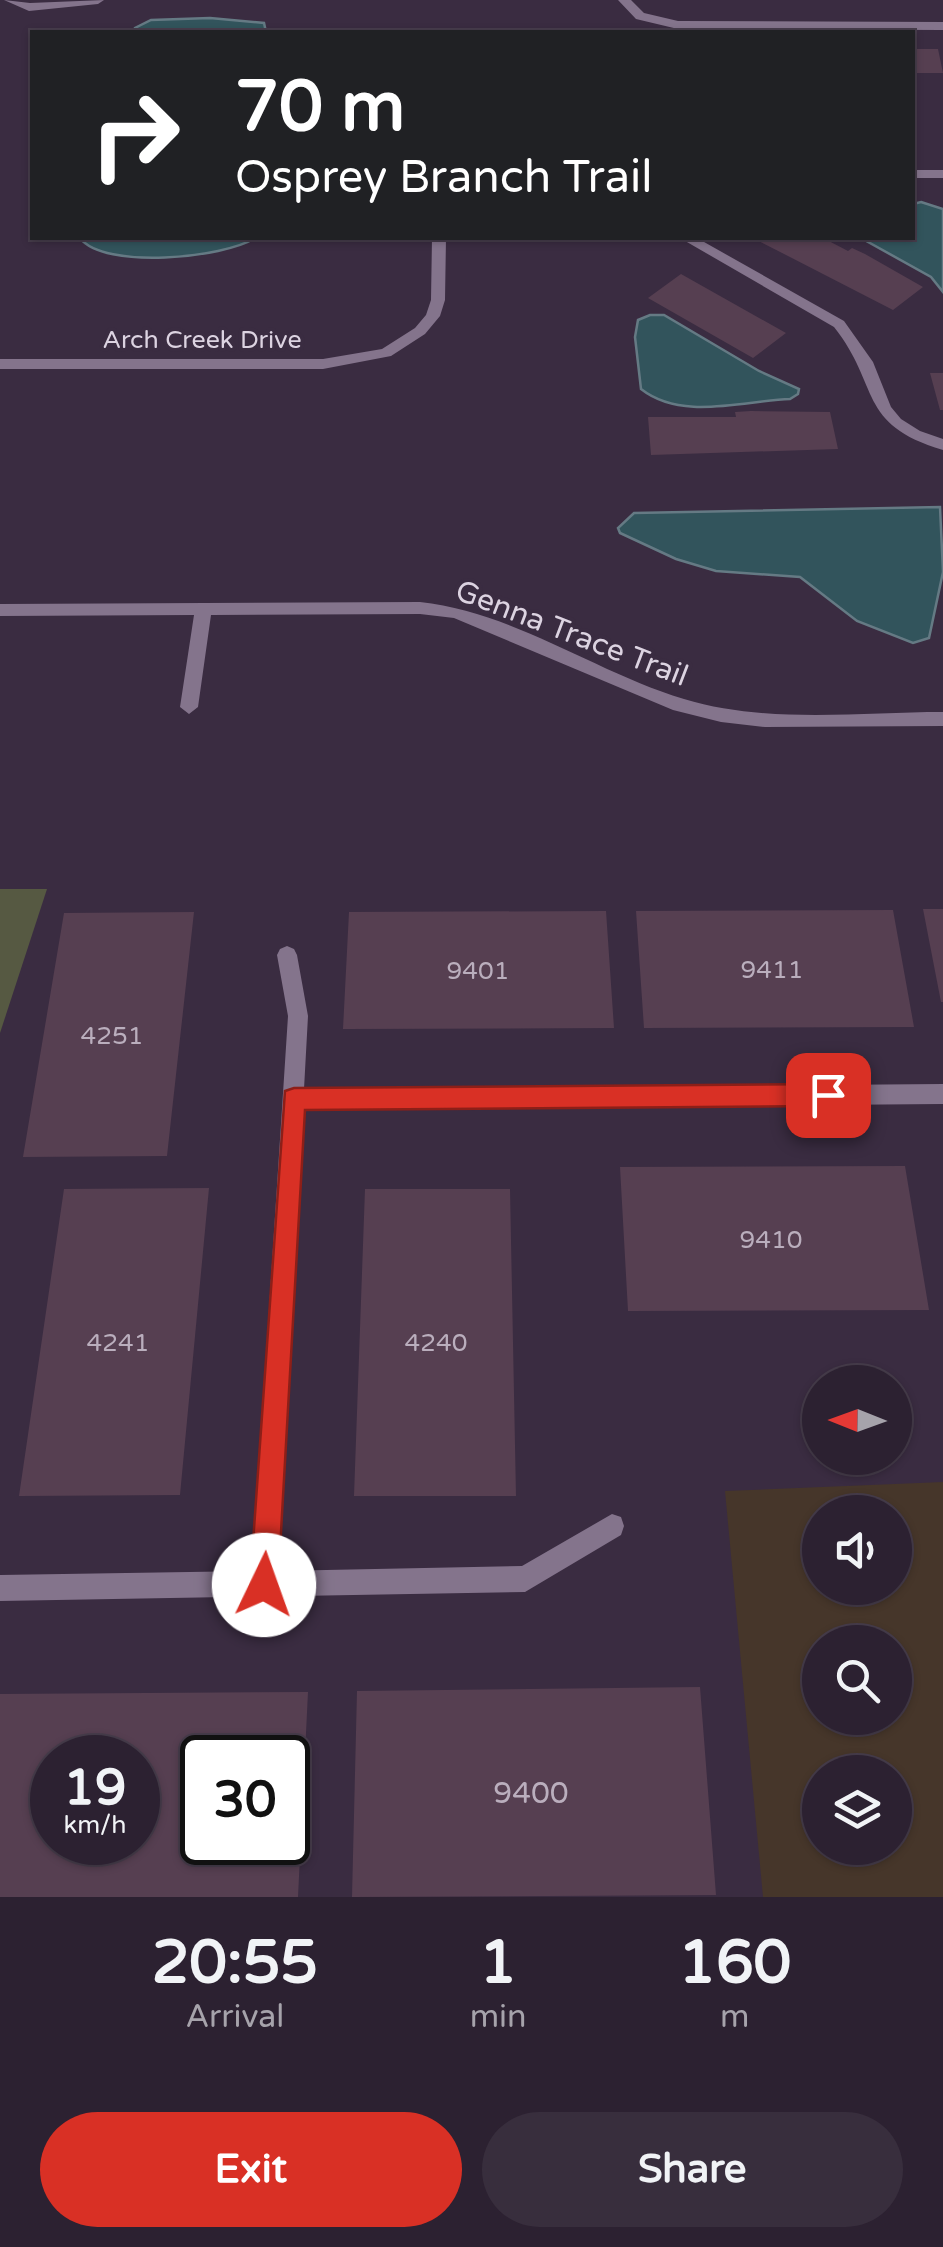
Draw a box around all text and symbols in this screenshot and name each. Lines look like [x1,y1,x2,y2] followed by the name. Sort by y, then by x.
[235,66,405,150] text: 70 m
[70,70,200,200] icon: right
[235,151,652,205] text: Osprey Branch Trail
[102,325,302,355] street label: Arch Creek Drive
[450,572,693,695] street label: Genna Trace Trail
[741,955,803,985] house number: 9411
[447,956,509,986] house number: 9401
[81,1021,143,1051] house number: 4251
[786,1053,871,1138] pin
[801,1068,856,1123] icon: arrive
[740,1225,802,1255] house number: 9410
[87,1328,149,1358] house number: 4241
[405,1328,467,1358] house number: 4240
[802,1365,912,1475] north arrow
[802,1365,912,1865] map controls
[802,1495,912,1605] button: sound
[212,1533,316,1637] position arrow
[802,1625,912,1735] button: search
[180,1735,310,1865] speed limit sign: 30
[802,1755,912,1865] button: layers
[64,1758,126,1818] text: 19
[493,1775,569,1812] house number: 9400
[64,1810,126,1840] text: km/h
[152,1927,318,1999] text: 20:55
[479,1927,517,1999] text: 1
[678,1927,791,1999] text: 160
[185,1998,284,2036] text: Arrival
[470,1998,527,2036] text: min
[720,1998,749,2036] text: m
[40,2112,462,2227] button: Exit
[482,2112,903,2227] button: Share

